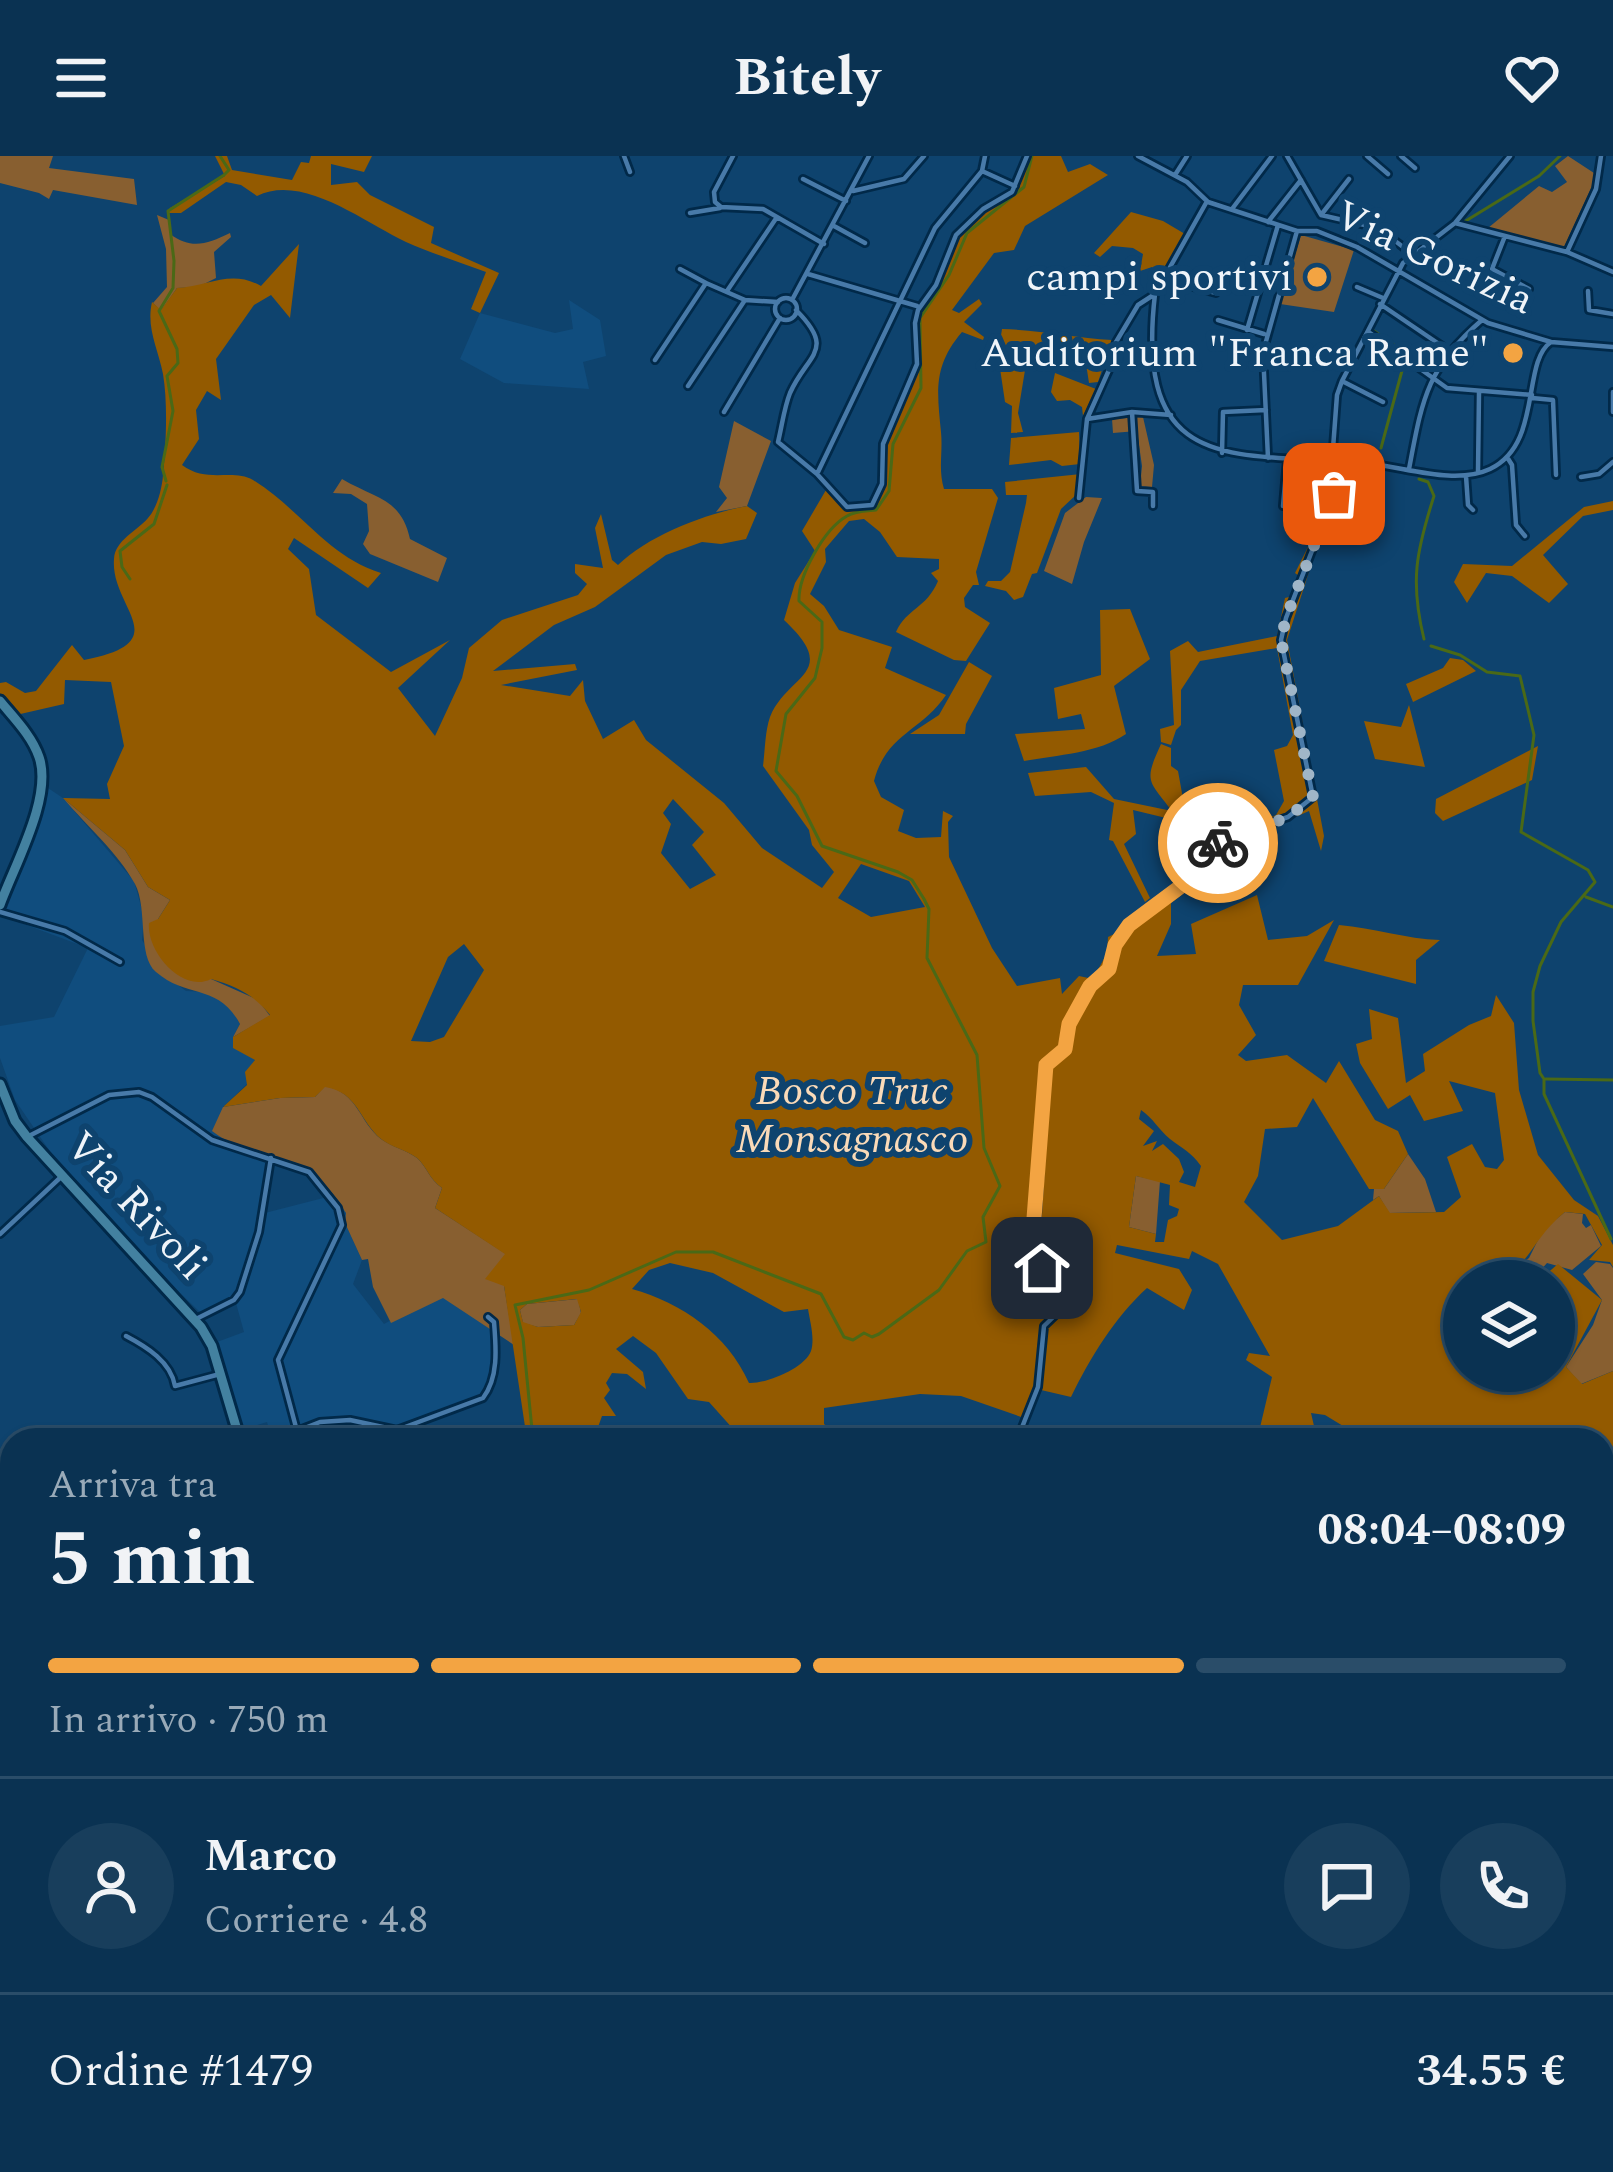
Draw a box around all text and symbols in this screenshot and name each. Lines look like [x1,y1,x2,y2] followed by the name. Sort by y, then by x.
[733,37,880,119] text: Bitely
[48,45,114,111] icon: menu
[1499,45,1565,111] icon: heart
[1324,184,1545,332] street label: Via Gorizia
[1026,246,1293,309] place label: campi sportivi
[1304,264,1330,290] marker: campi sportivi
[980,322,1489,385] place label: Auditorium "Franca Rame"
[1500,340,1526,366] marker: Auditorium "Franca Rame"
[1283,443,1385,545] pin
[1301,461,1367,527] icon: bag
[1158,783,1278,903] courier
[1185,810,1251,876] icon: bike
[735,1060,969,1171] park label: Bosco Truc Monsagnasco
[50,1117,222,1295] street label: Via Rivoli
[991,1217,1093,1319] pin
[1009,1235,1075,1301] icon: home
[1443,1260,1575,1392] map controls
[1443,1260,1575,1392] button: layers
[48,1456,217,1515] text: Arriva tra
[1317,1496,1566,1565] text: 08:04–08:09
[48,1500,256,1619] text: 5 min
[48,1691,329,1750] text: In arrivo · 750 m
[204,1822,337,1891] text: Marco
[48,1823,174,1949] button: person
[1284,1823,1410,1949] button: chat
[1440,1823,1566,1949] button: phone
[204,1891,428,1950] text: Corriere · 4.8
[48,2037,313,2106] text: Ordine #1479
[1416,2037,1566,2106] text: 34.55 €

